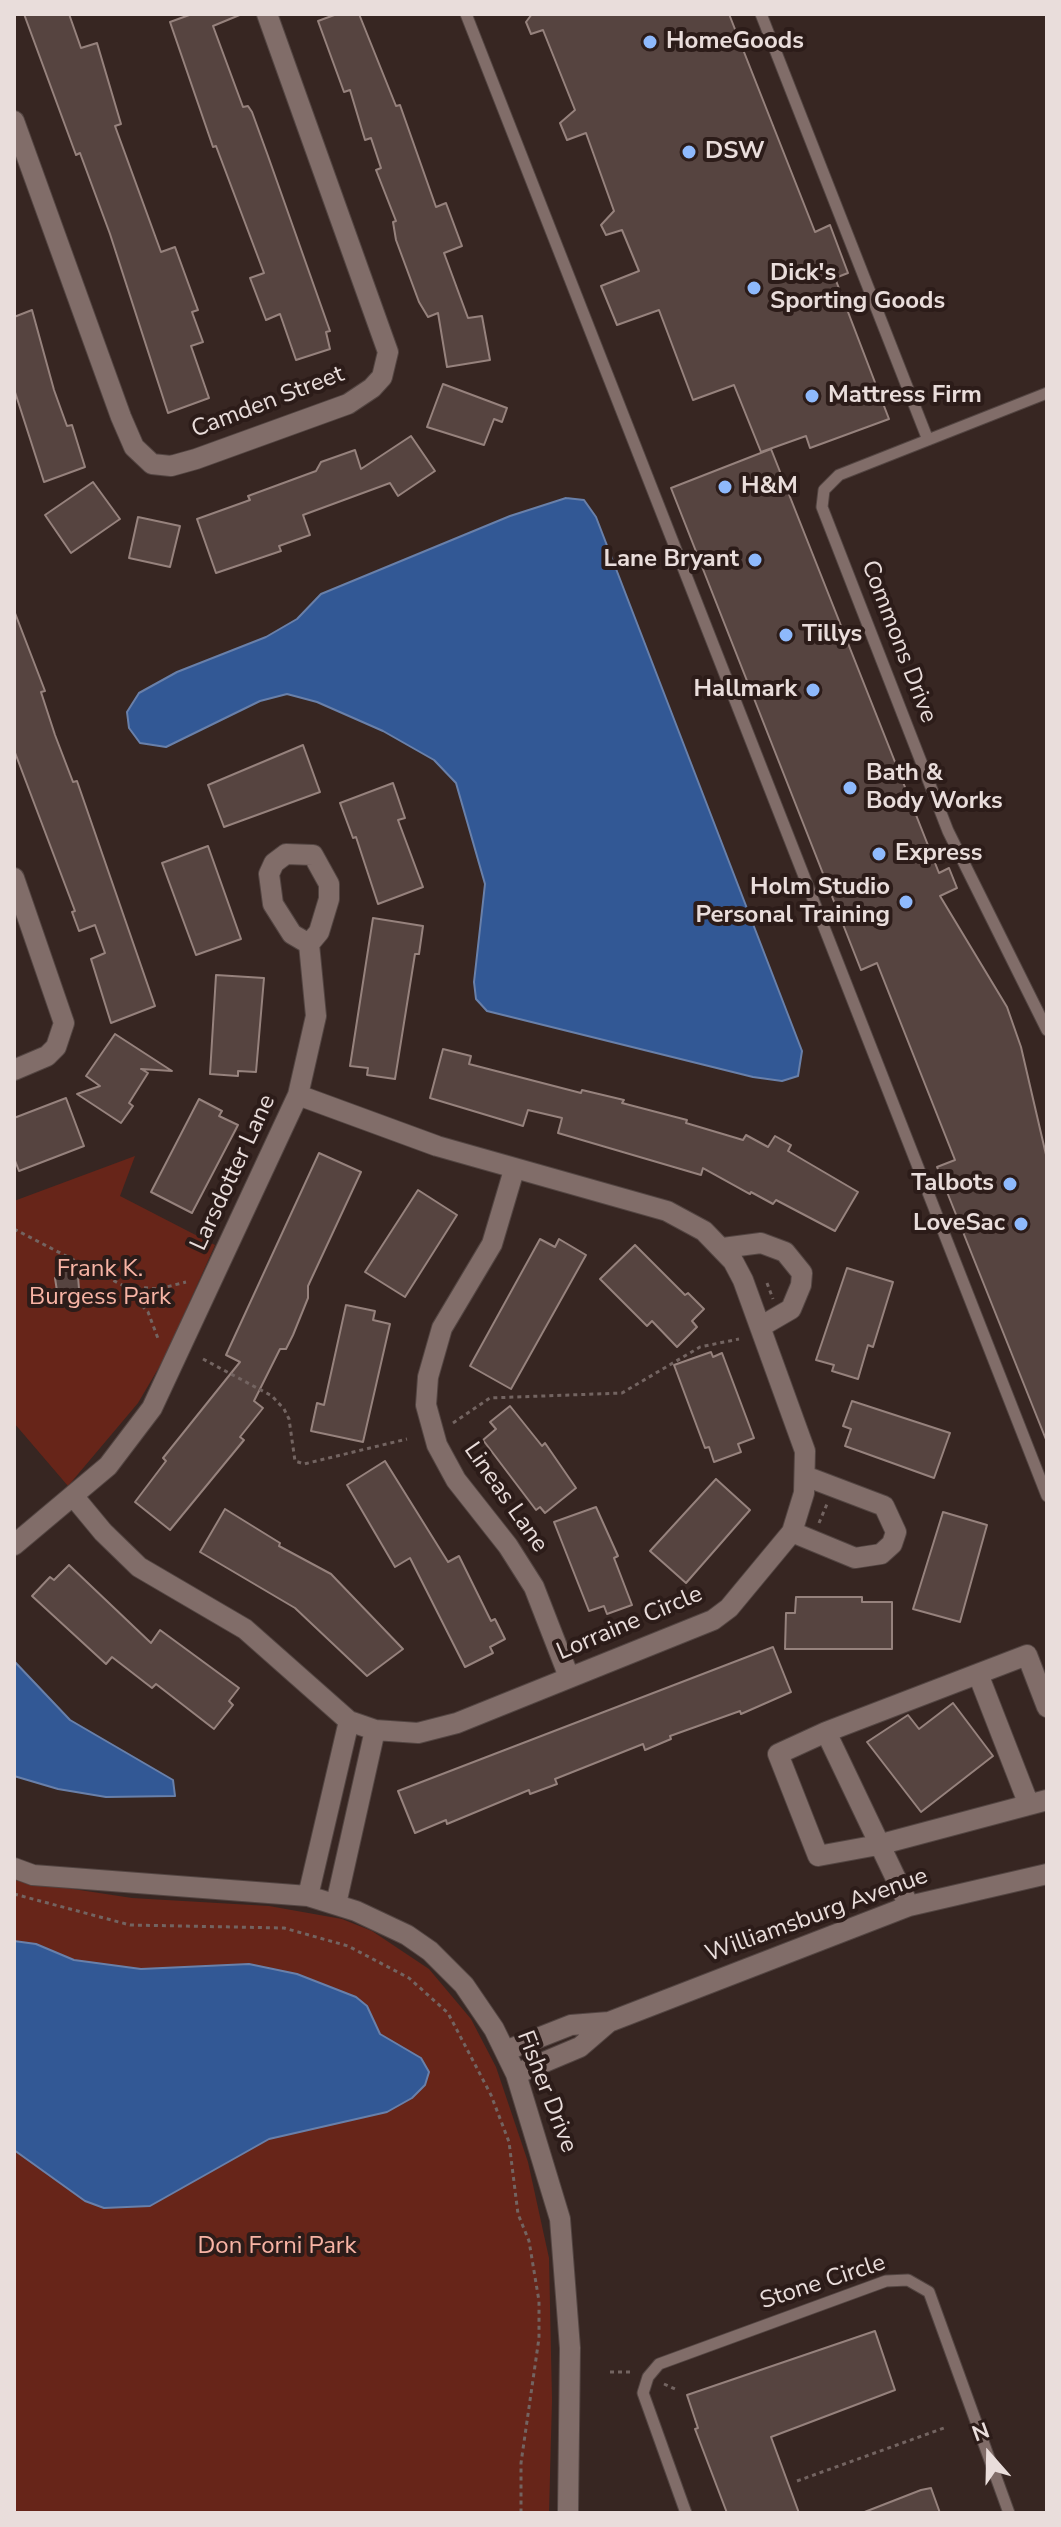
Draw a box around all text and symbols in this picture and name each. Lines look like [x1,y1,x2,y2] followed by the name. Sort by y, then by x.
[666,28,804,56] place label: HomeGoods
[641,33,659,51] marker: HomeGoods
[705,138,765,166] place label: DSW
[680,143,698,161] marker: DSW
[770,260,945,316] place label: Dick's Sporting Goods
[745,279,763,297] marker: Dick's Sporting Goods
[188,361,348,445] street label: Camden Street
[828,382,982,410] place label: Mattress Firm
[803,387,821,405] marker: Mattress Firm
[741,473,798,501] place label: H&M
[716,478,734,496] marker: H&M
[603,546,739,574] place label: Lane Bryant
[746,551,764,569] marker: Lane Bryant
[854,557,942,727] street label: Commons Drive
[802,621,862,649] place label: Tillys
[777,626,795,644] marker: Tillys
[694,676,797,704] place label: Hallmark
[804,681,822,699] marker: Hallmark
[866,760,1003,816] place label: Bath & Body Works
[841,779,859,797] marker: Bath & Body Works
[895,840,982,868] place label: Express
[870,845,888,863] marker: Express
[696,874,890,930] place label: Holm Studio Personal Training
[897,893,915,911] marker: Holm Studio Personal Training
[185,1090,283,1256] street label: Larsdotter Lane
[911,1170,994,1198] place label: Talbots
[1001,1175,1019,1193] marker: Talbots
[913,1210,1005,1238] place label: LoveSac
[1012,1215,1030,1233] marker: LoveSac
[29,1256,171,1312] park label: Frank K. Burgess Park
[457,1437,553,1559] street label: Lineas Lane
[553,1580,707,1668] street label: Lorraine Circle
[702,1862,932,1970] street label: Williamsburg Avenue
[510,2027,582,2157] street label: Fisher Drive
[198,2233,356,2261] park label: Don Forni Park
[757,2249,889,2317] street label: Stone Circle
[949,2415,1029,2495] north arrow
[968,2416,994,2449] text: N

